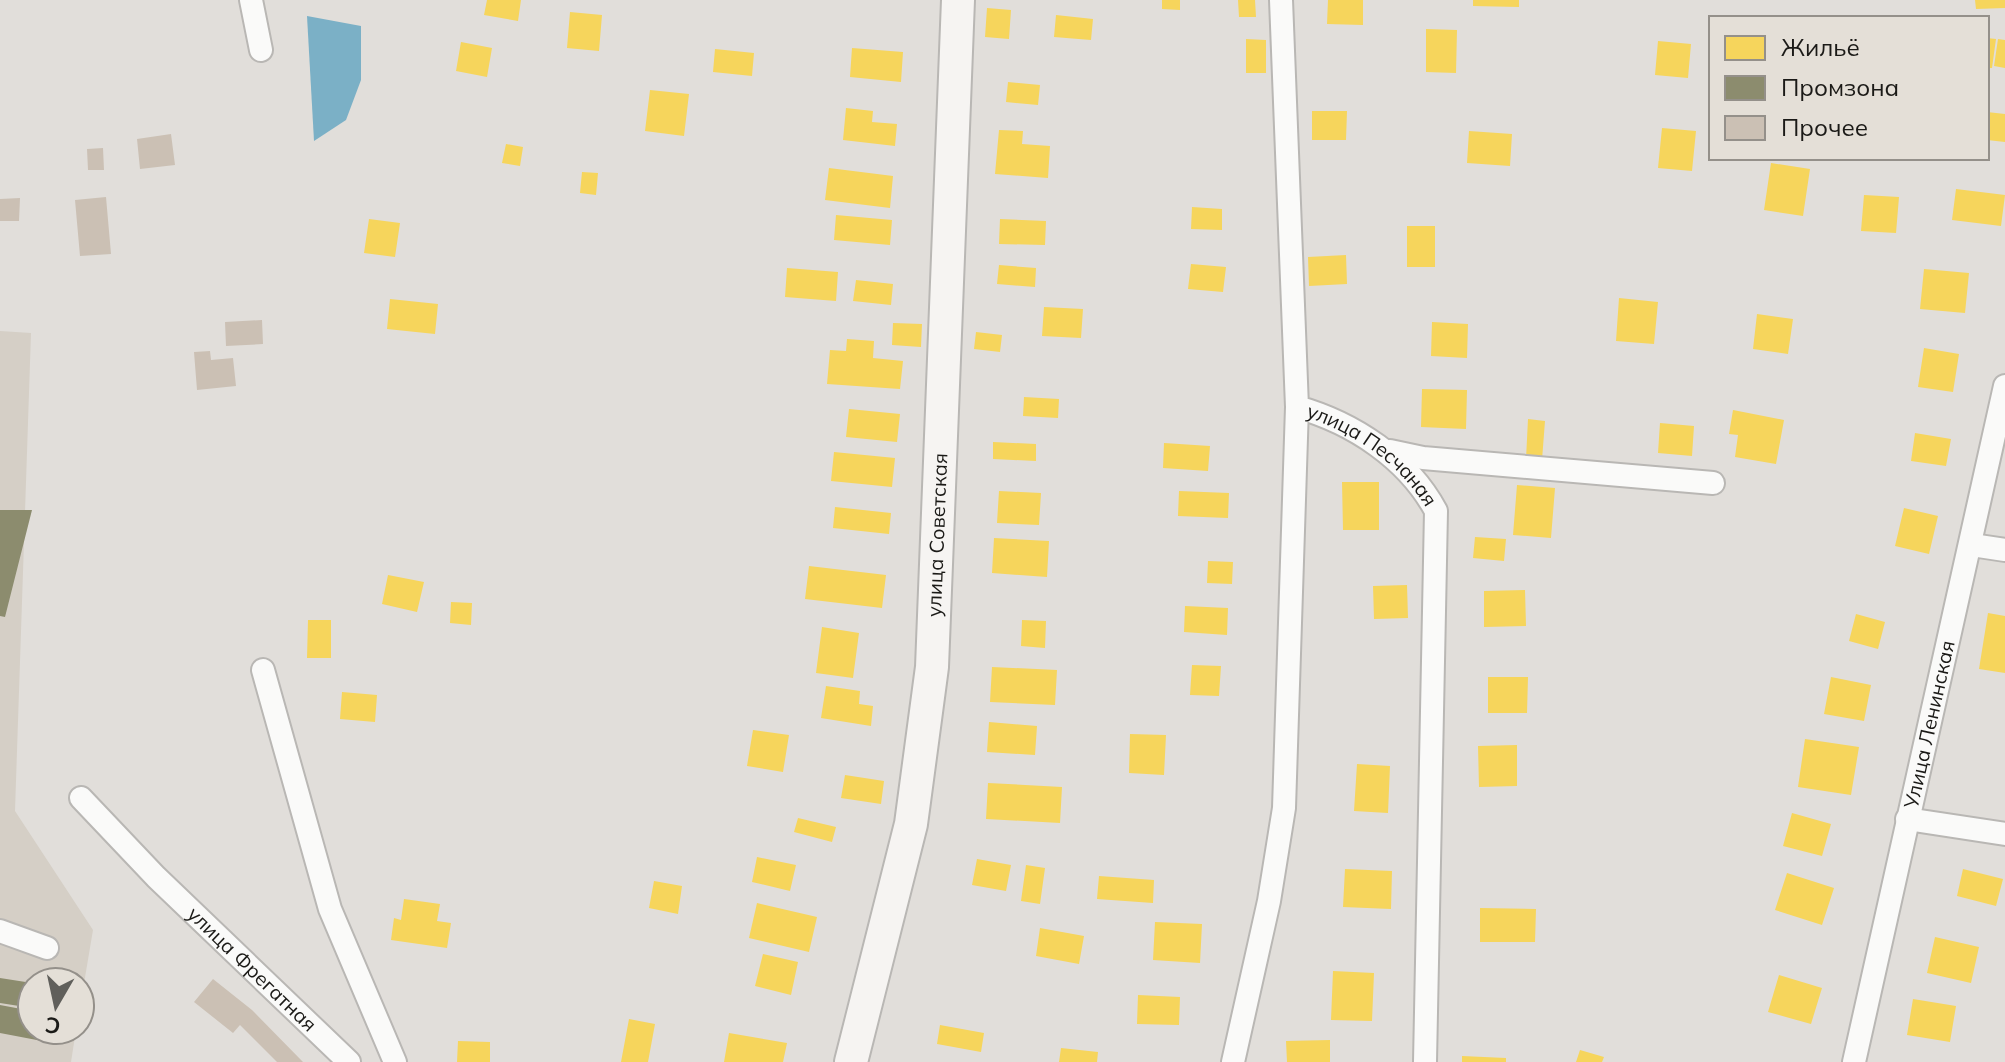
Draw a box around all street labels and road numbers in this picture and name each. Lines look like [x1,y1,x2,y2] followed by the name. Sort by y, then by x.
[1304,398,1443,510] street label: улица Песчаная
[921,452,952,617] street label: улица Советская
[1898,638,1960,811] street label: Улица Ленинская
[183,901,322,1036] street label: улица Фрегатная

